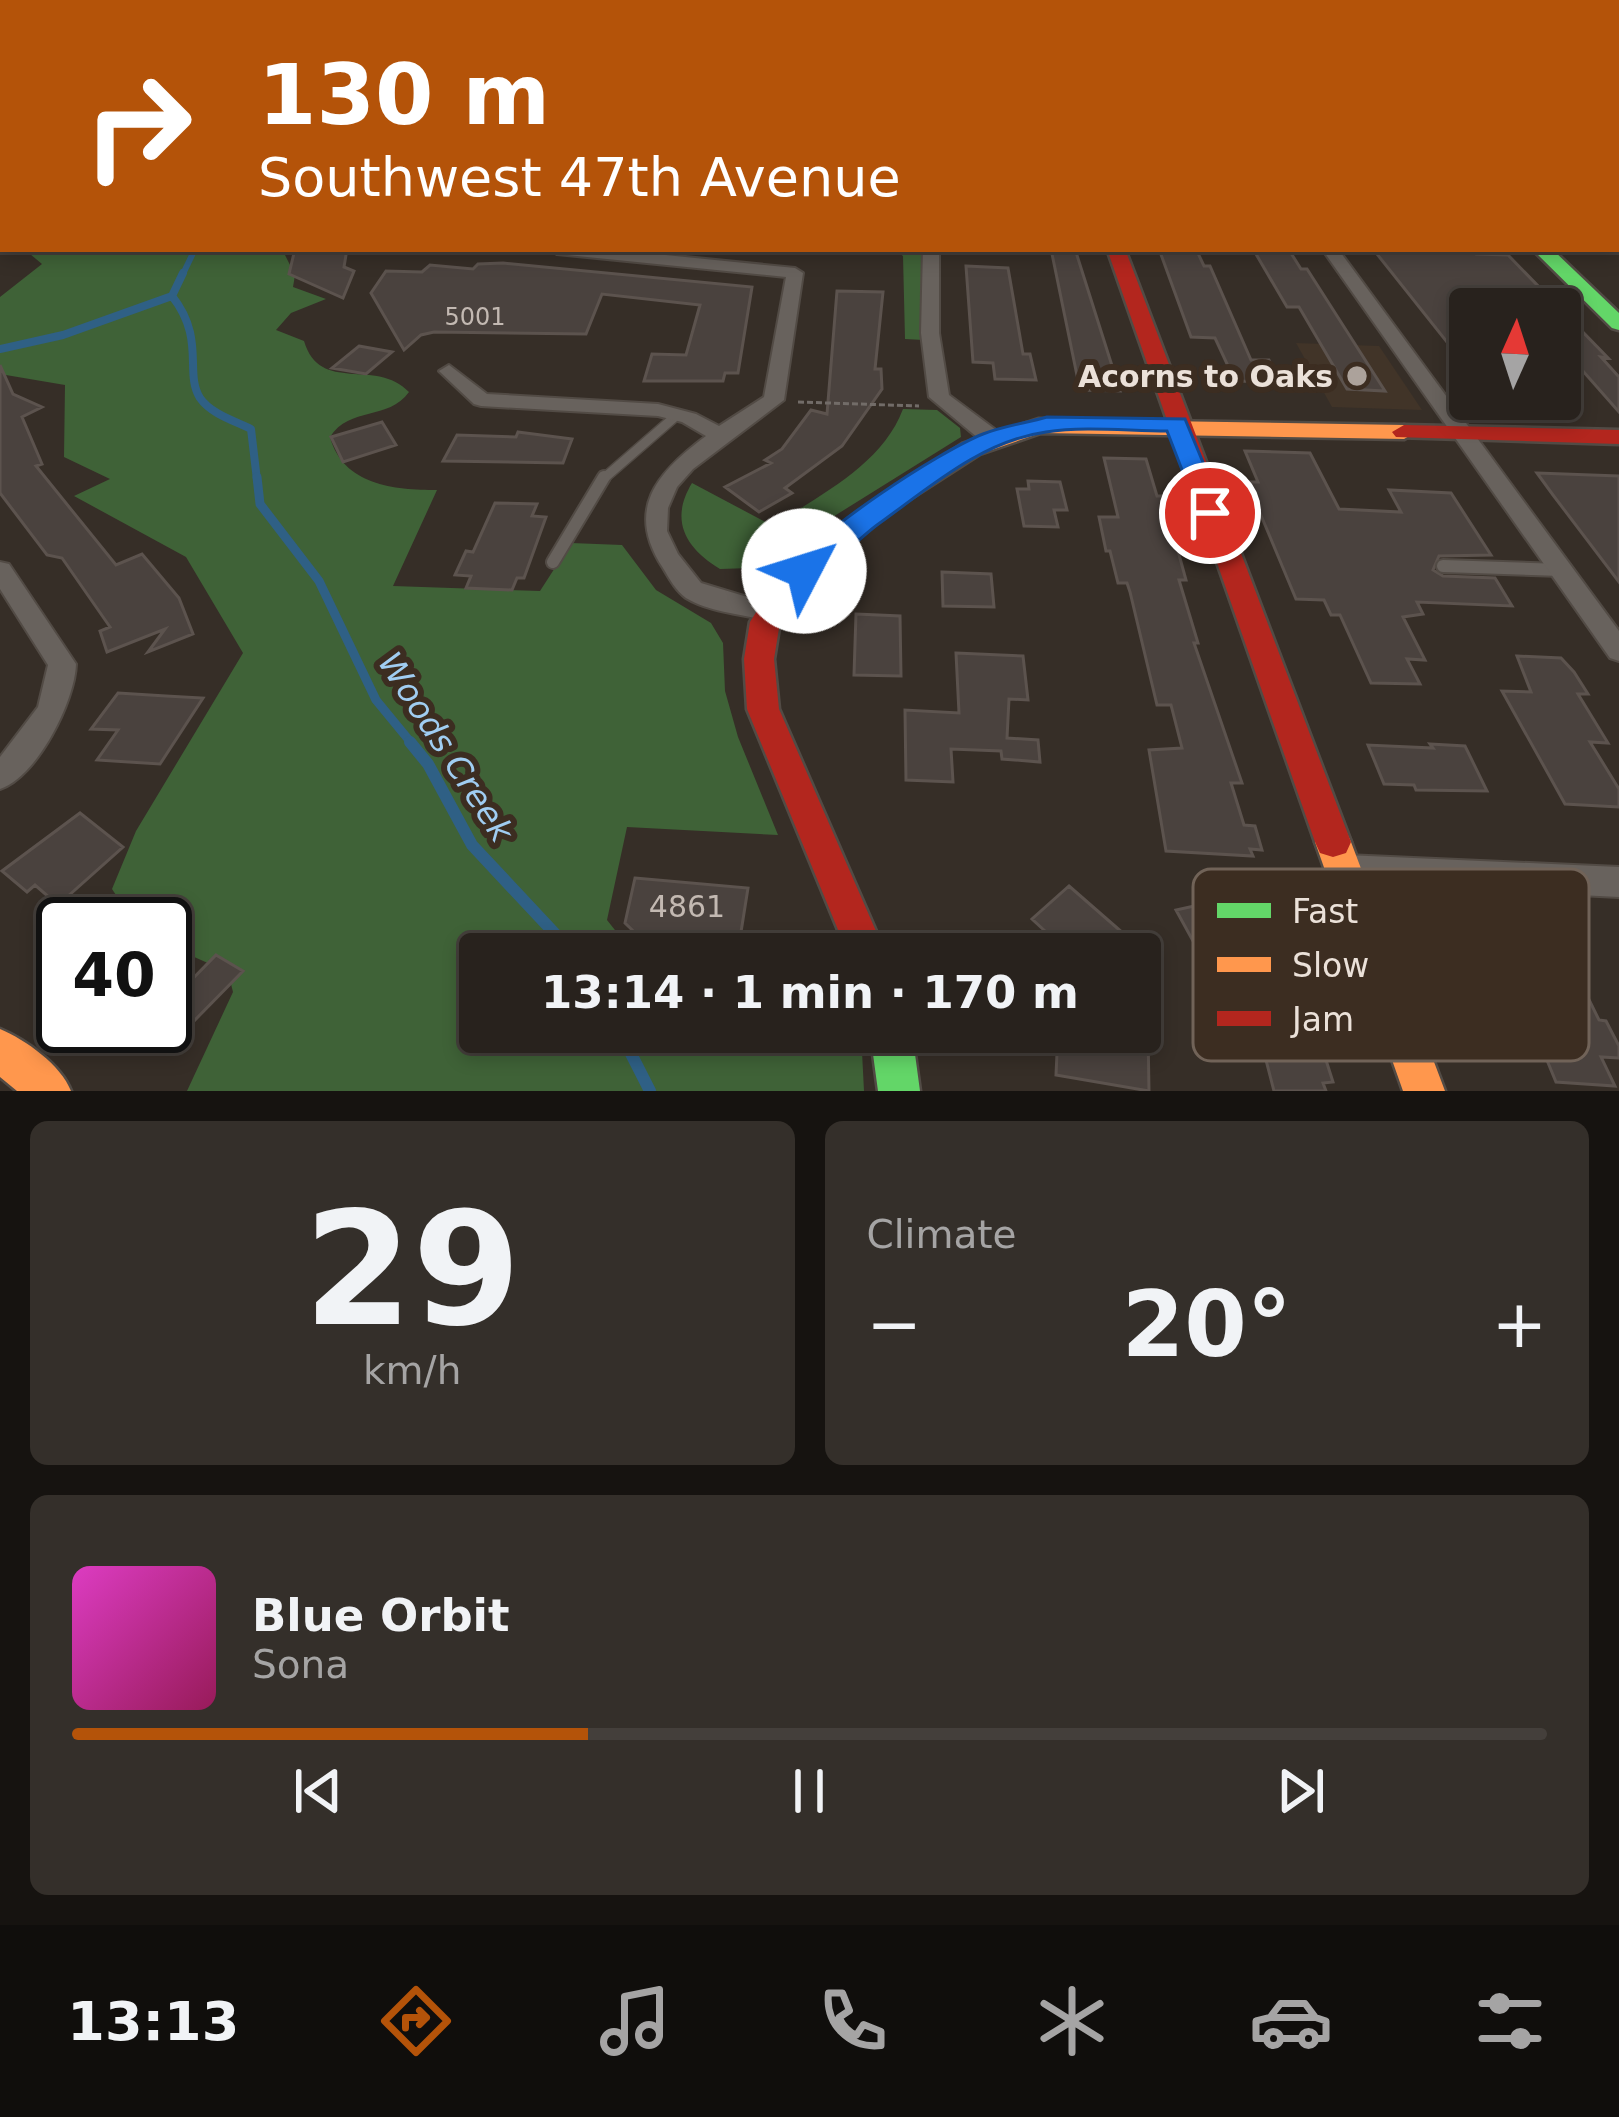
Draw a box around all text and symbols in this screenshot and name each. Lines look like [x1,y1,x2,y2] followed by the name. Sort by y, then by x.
[258,46,550,144] text: 130 m
[60,48,216,204] icon: right
[258,146,901,209] text: Southwest 47th Avenue
[1449,288,1581,420] north arrow
[1449,288,1581,420] map controls
[444,303,506,331] house number: 5001
[1078,359,1333,394] place label: Acorns to Oaks
[1344,363,1370,389] marker: Acorns to Oaks
[1159,462,1261,564] pin
[1177,480,1243,546] icon: arrive
[741,508,867,634] position arrow
[370,645,523,851] water label: Woods Creek
[1193,869,1589,1061] legend
[649,889,725,924] house number: 4861
[1292,892,1358,931] text: Fast
[36,897,192,1053] speed limit sign: 40
[1292,946,1369,985] text: Slow
[541,966,1079,1019] text: 13:14 · 1 min · 170 m
[1290,1000,1354,1039] text: Jam
[304,1179,521,1361] text: 29
[867,1212,1017,1257] text: Climate
[1122,1272,1292,1377] text: 20°
[867,1286,922,1363] text: −
[1492,1286,1547,1363] text: +
[363,1348,461,1393] text: km/h
[252,1589,510,1642] text: Blue Orbit
[252,1642,349,1687] text: Sona
[285,1758,351,1824] icon: previous
[776,1758,842,1824] icon: pause
[1268,1758,1334,1824] icon: next
[374,1979,458,2063] icon: directions
[593,1979,677,2063] icon: music
[811,1979,895,2063] icon: phone
[1030,1979,1114,2063] icon: climate
[1249,1979,1333,2063] icon: car
[1468,1979,1552,2063] icon: filters
[67,1990,239,2053] text: 13:13

